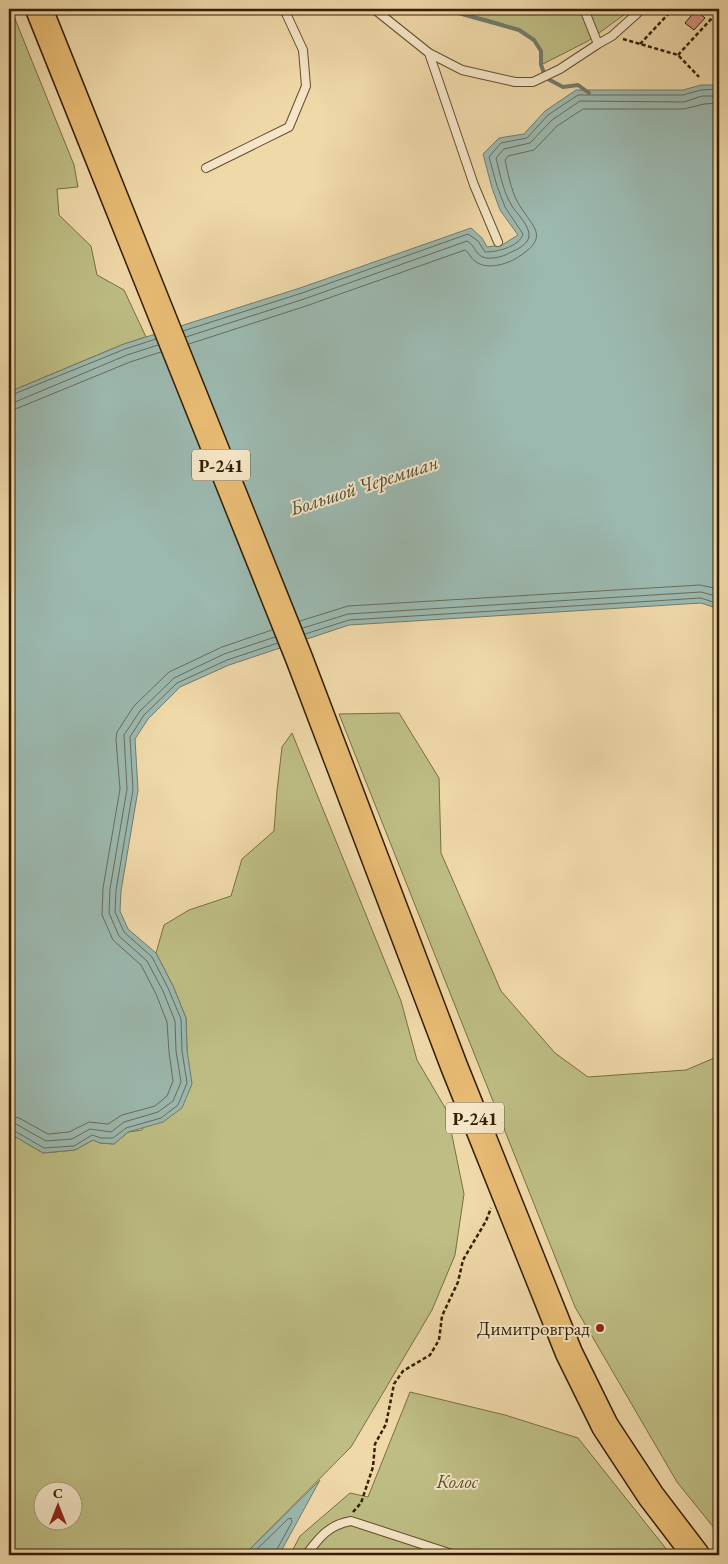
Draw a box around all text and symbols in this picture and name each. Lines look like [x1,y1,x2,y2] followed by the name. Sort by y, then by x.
[285,449,442,522] water label: Большой Черемшан
[192,450,250,480] road number: Р-241
[446,1102,504,1134] road number: Р-241
[477,1316,590,1341] place label: Димитровград
[594,1322,606,1334] marker: Димитровград
[435,1469,479,1494] park label: Колос
[32,1482,82,1532] north arrow
[53,1484,63,1502] text: С

